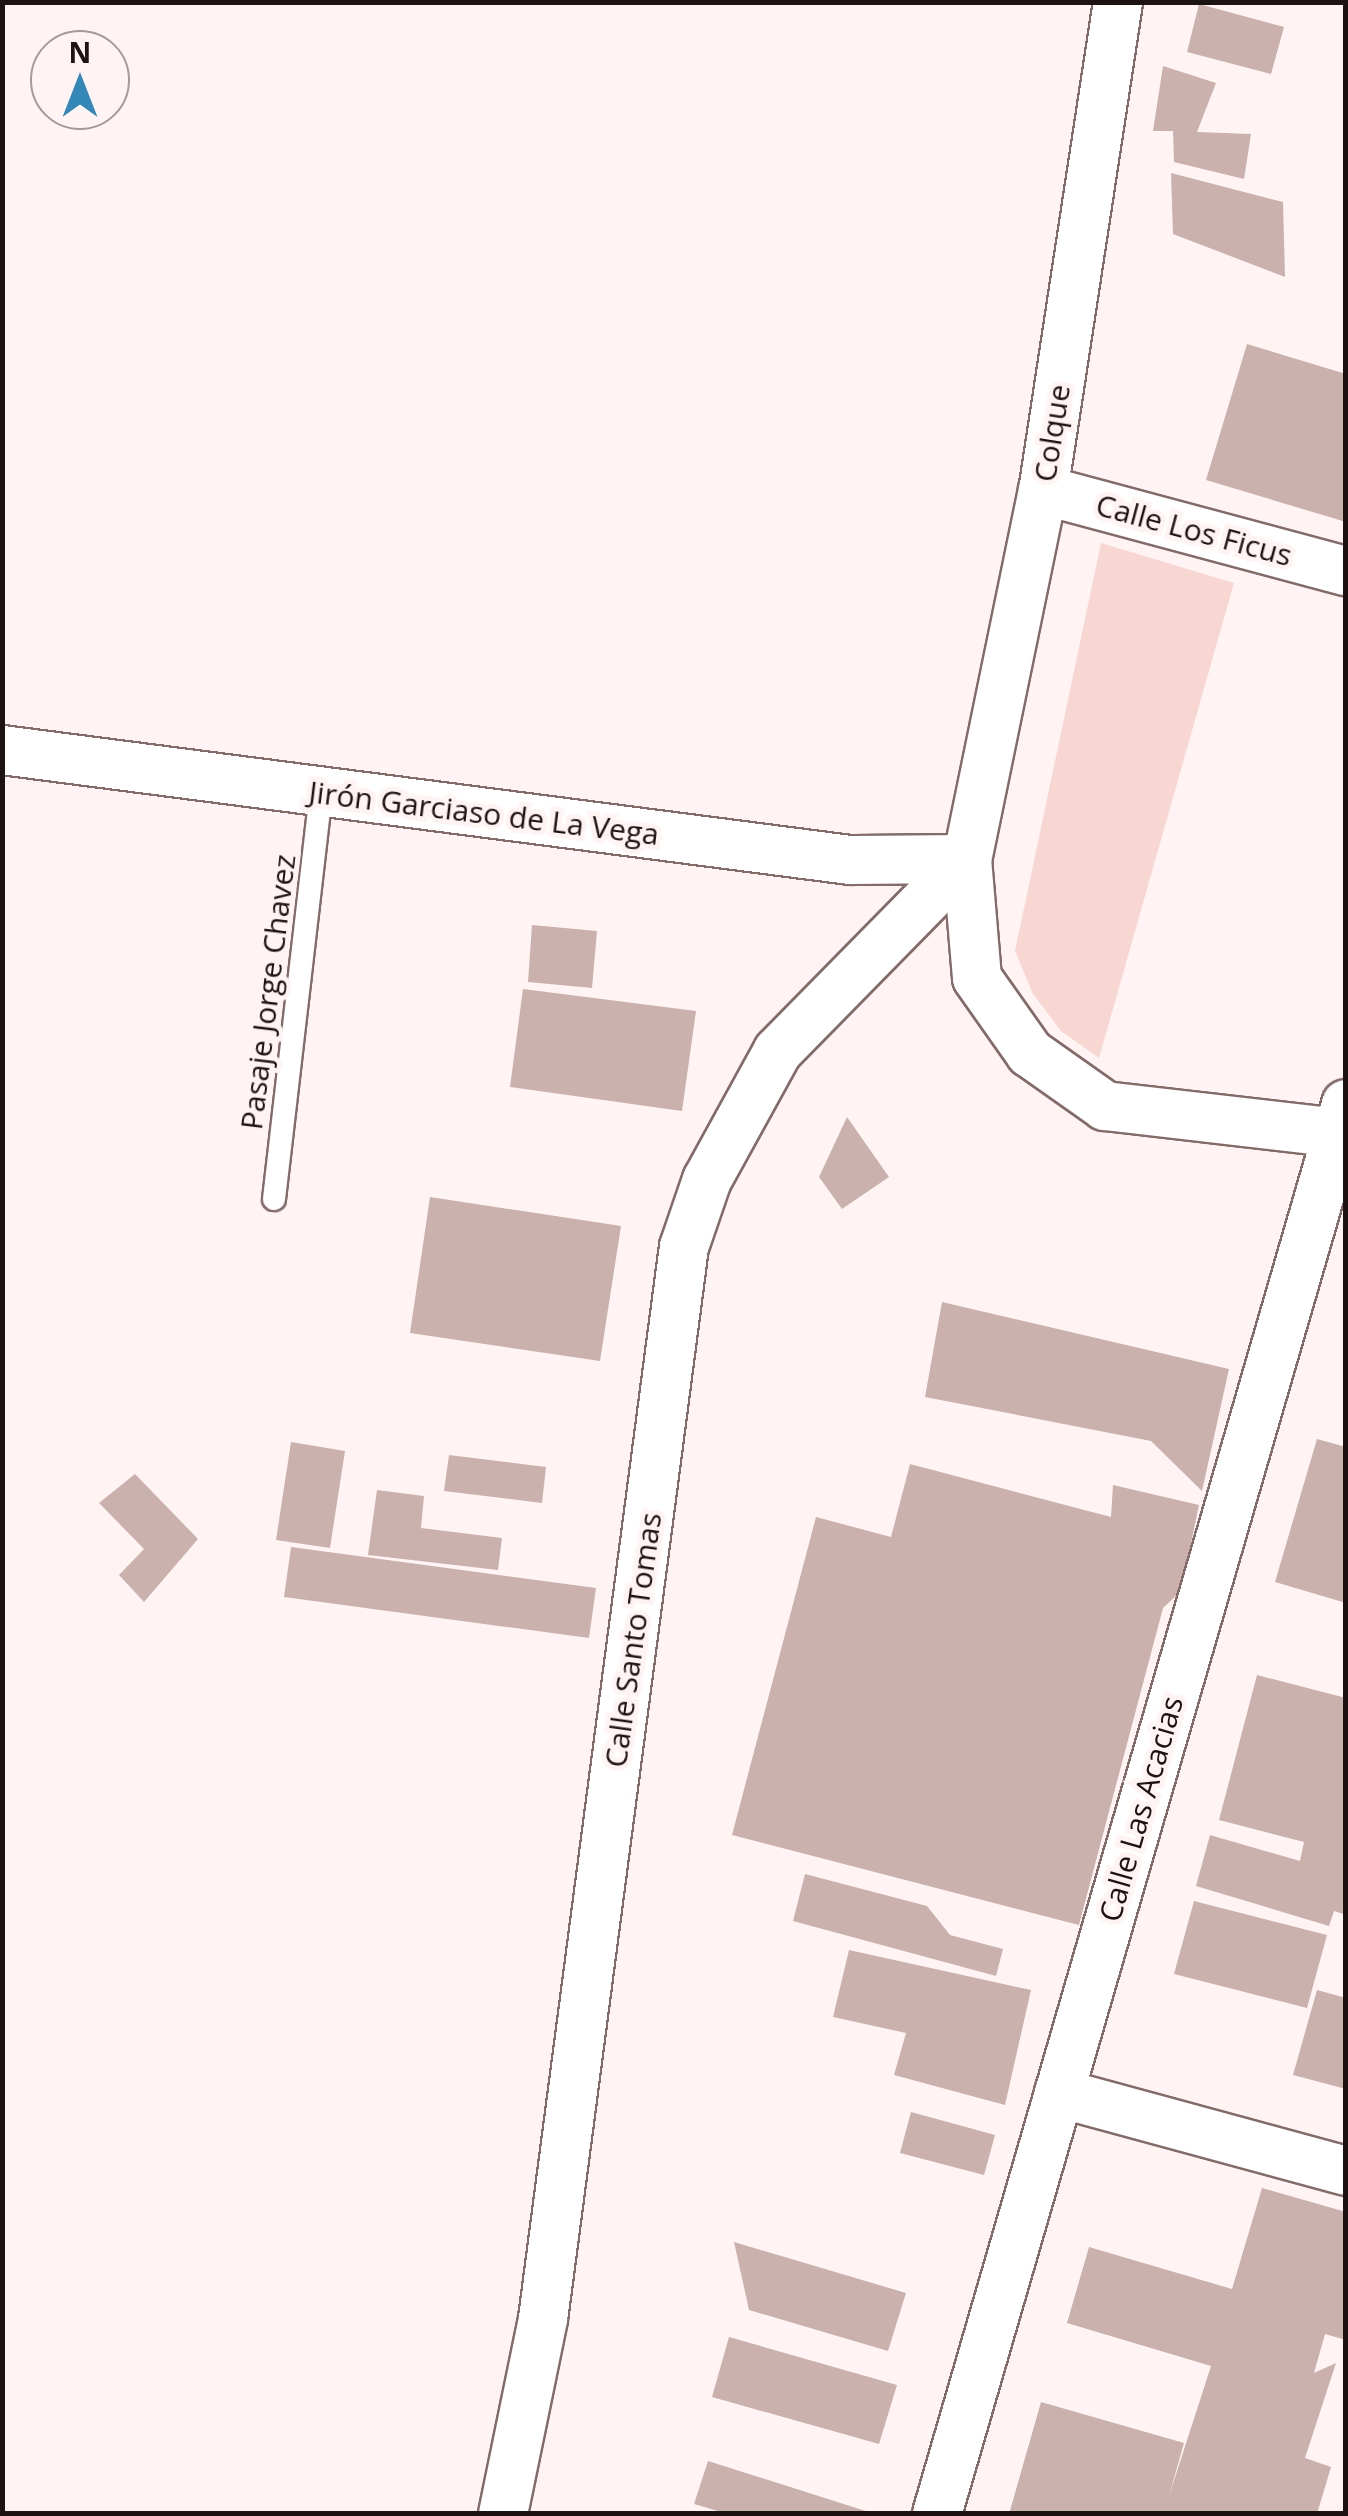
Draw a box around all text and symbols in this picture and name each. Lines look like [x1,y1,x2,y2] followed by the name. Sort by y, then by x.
[30,30,130,130] north arrow
[69,33,91,71] text: N
[1027,382,1077,484] street label: Colque
[1092,487,1296,573] street label: Calle Los Ficus
[307,774,661,852] street label: Jirón Garciaso de La Vega
[233,852,303,1132] street label: Pasaje Jorge Chavez
[597,1510,669,1770] street label: Calle Santo Tomas
[1092,1692,1190,1926] street label: Calle Las Acacias

